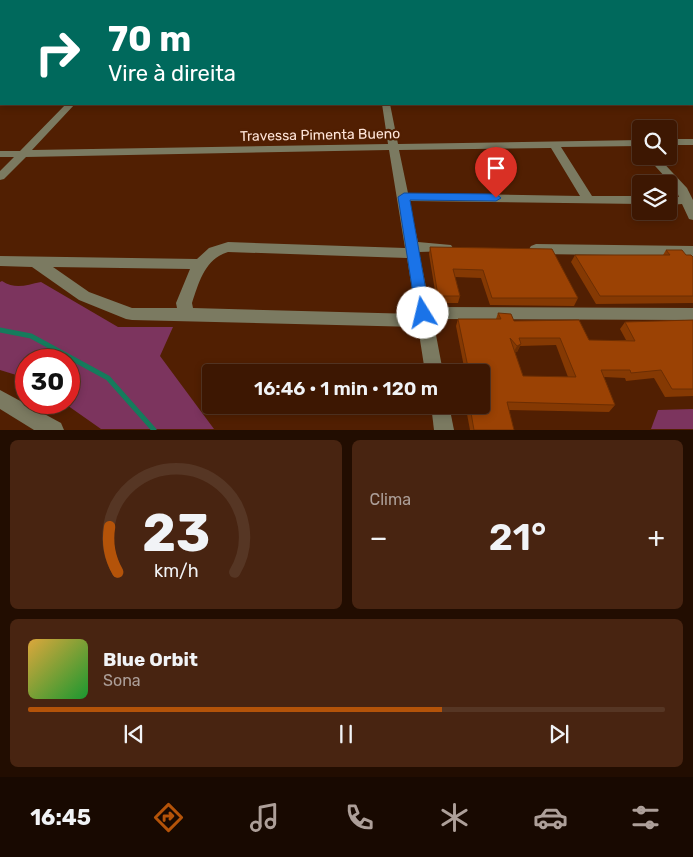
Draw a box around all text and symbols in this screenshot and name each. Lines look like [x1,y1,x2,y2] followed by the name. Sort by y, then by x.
[108,18,191,60] text: 70 m
[25,20,90,85] icon: right
[108,60,236,87] text: Vire à direita
[632,120,677,220] map controls
[632,120,677,165] button: search
[240,125,400,145] street label: Travessa Pimenta Bueno
[475,147,517,198] pin
[482,154,510,182] icon: arrive
[632,175,677,220] button: layers
[396,286,448,338] position arrow
[15,349,80,414] speed limit sign: 30
[254,377,438,400] text: 16:46 · 1 min · 120 m
[370,490,411,509] text: Clima
[142,502,210,564] text: 23
[489,514,546,560] text: 21°
[370,521,388,554] text: −
[648,521,665,554] text: +
[153,560,198,581] text: km/h
[103,648,198,671] text: Blue Orbit
[103,671,141,690] text: Sona
[120,720,148,748] icon: previous
[332,720,360,748] icon: pause
[545,720,573,748] icon: next
[151,800,186,835] icon: directions
[247,800,282,835] icon: music
[342,800,377,835] icon: phone
[437,800,472,835] icon: climate
[533,800,568,835] icon: car
[628,800,663,835] icon: filters
[30,804,91,831] text: 16:45

